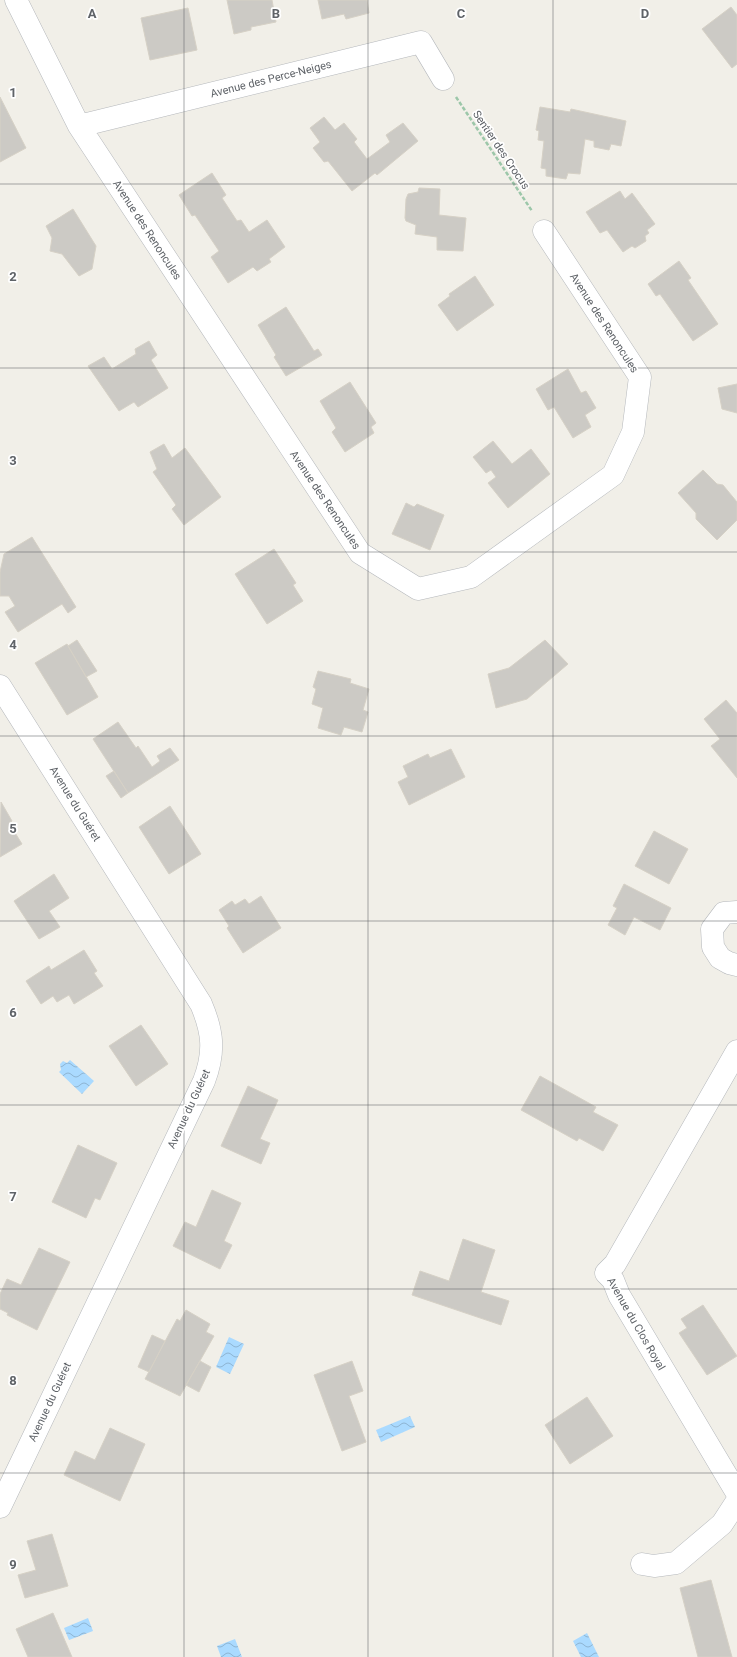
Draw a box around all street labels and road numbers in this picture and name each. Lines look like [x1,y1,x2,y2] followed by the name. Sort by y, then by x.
[209,58,333,100] street label: Avenue des Perce-Neiges
[470,108,532,192] street label: Sentier des Crocus
[110,178,184,283] street label: Avenue des Renoncules
[567,271,641,376] street label: Avenue des Renoncules
[287,448,363,552] street label: Avenue des Renoncules
[47,764,104,844] street label: Avenue du Guéret
[165,1067,213,1151] street label: Avenue du Guéret
[604,1275,668,1373] street label: Avenue du Clos Royal
[26,1360,74,1444] street label: Avenue du Guéret

